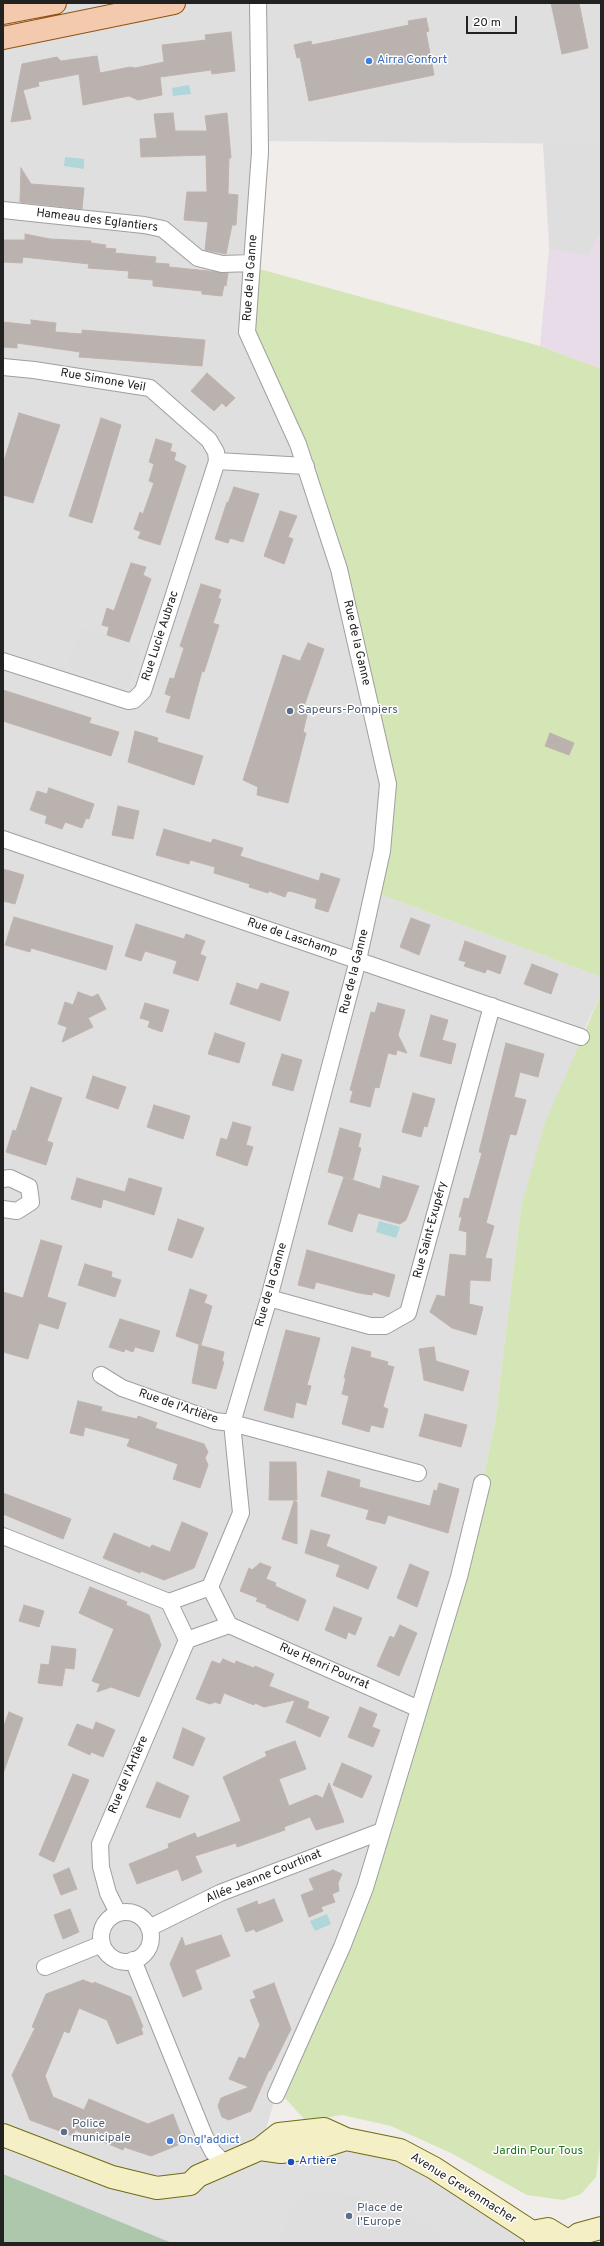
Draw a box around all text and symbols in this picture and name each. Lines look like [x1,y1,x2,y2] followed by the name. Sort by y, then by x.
[468,8,519,34] scale bar
[473,15,501,31] text: 20 m
[377,54,447,68] place label: Airra Confort
[364,56,374,66] marker: Airra Confort
[35,206,159,236] street label: Hameau des Eglantiers
[241,234,261,322] street label: Rue de la Ganne
[59,366,147,396] street label: Rue Simone Veil
[140,589,182,683] street label: Rue Lucie Aubrac
[339,599,373,687] street label: Rue de la Ganne
[298,704,398,718] place label: Sapeurs-Pompiers
[285,706,295,716] marker: Sapeurs-Pompiers
[245,916,339,960] street label: Rue de Laschamp
[337,928,373,1016] street label: Rue de la Ganne
[411,1180,451,1280] street label: Rue Saint-Exupéry
[253,1241,291,1329] street label: Rue de la Ganne
[136,1387,220,1427] street label: Rue de l'Artière
[277,1641,371,1693] street label: Rue Henri Pourrat
[106,1734,152,1816] street label: Rue de l'Artière
[204,1847,324,1907] street label: Allée Jeanne Courtinat
[72,2118,131,2146] place label: Police municipale
[59,2127,69,2137] marker: Police municipale
[178,2134,240,2148] place label: Ongl'addict
[165,2136,175,2146] marker: Ongl'addict
[493,2145,583,2159] park label: Jardin Pour Tous
[407,2151,519,2227] street label: Avenue Grevenmacher
[299,2155,337,2169] place label: Artière
[286,2157,296,2167] marker: Artière
[357,2202,403,2230] place label: Place de l'Europe
[344,2211,354,2221] marker: Place de l'Europe

